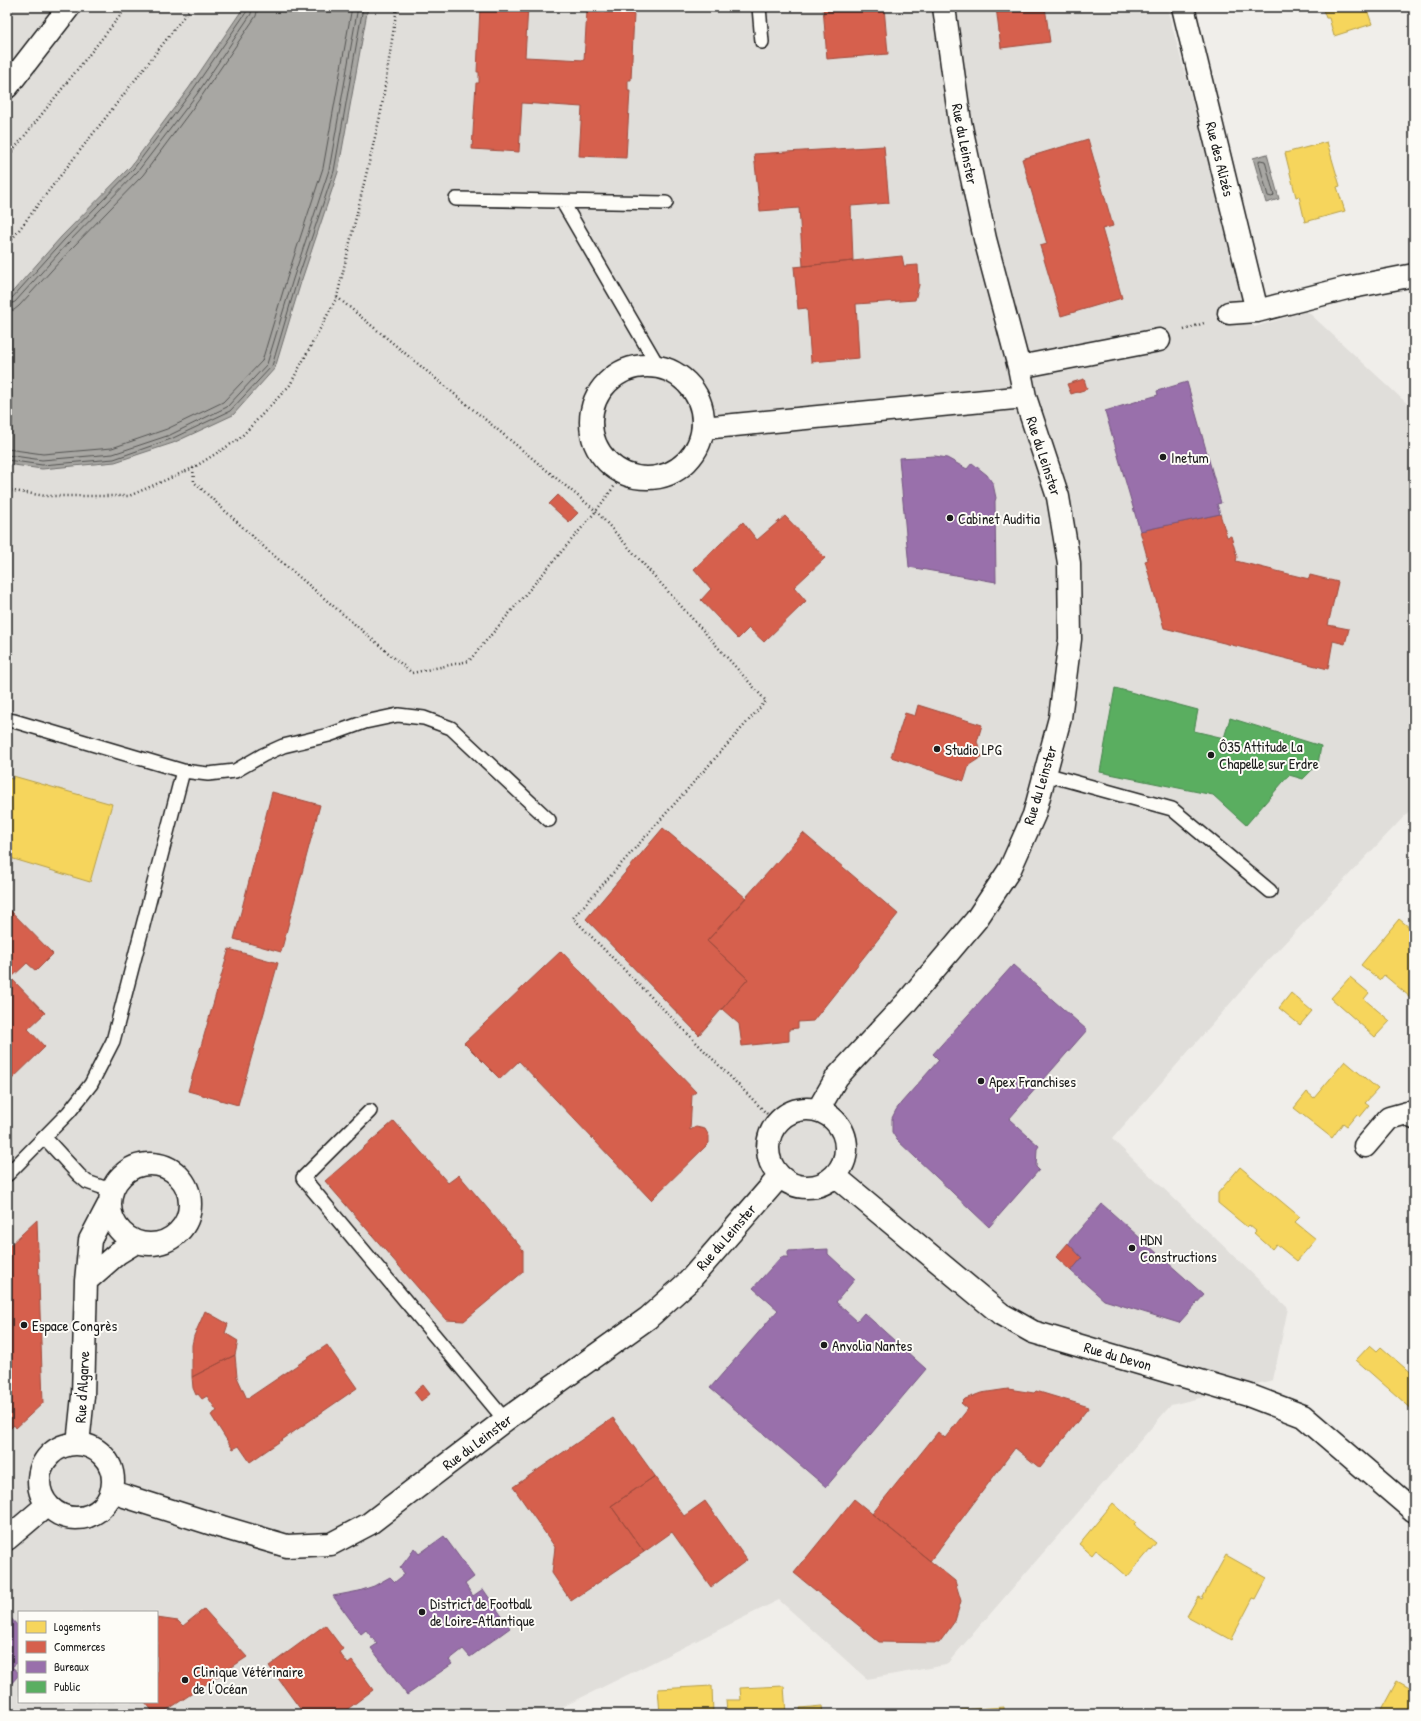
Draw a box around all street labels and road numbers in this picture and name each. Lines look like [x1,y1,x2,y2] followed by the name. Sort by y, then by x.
[947,102,983,186] street label: Rue du Leinster
[1201,120,1239,199] street label: Rue des Alizés
[1021,414,1067,498] street label: Rue du Leinster
[1018,743,1062,827] street label: Rue du Leinster
[691,1199,761,1275] street label: Rue du Leinster
[1082,1336,1154,1376] street label: Rue du Devon
[70,1350,94,1424] street label: Rue d'Algarve
[438,1409,516,1475] street label: Rue du Leinster

